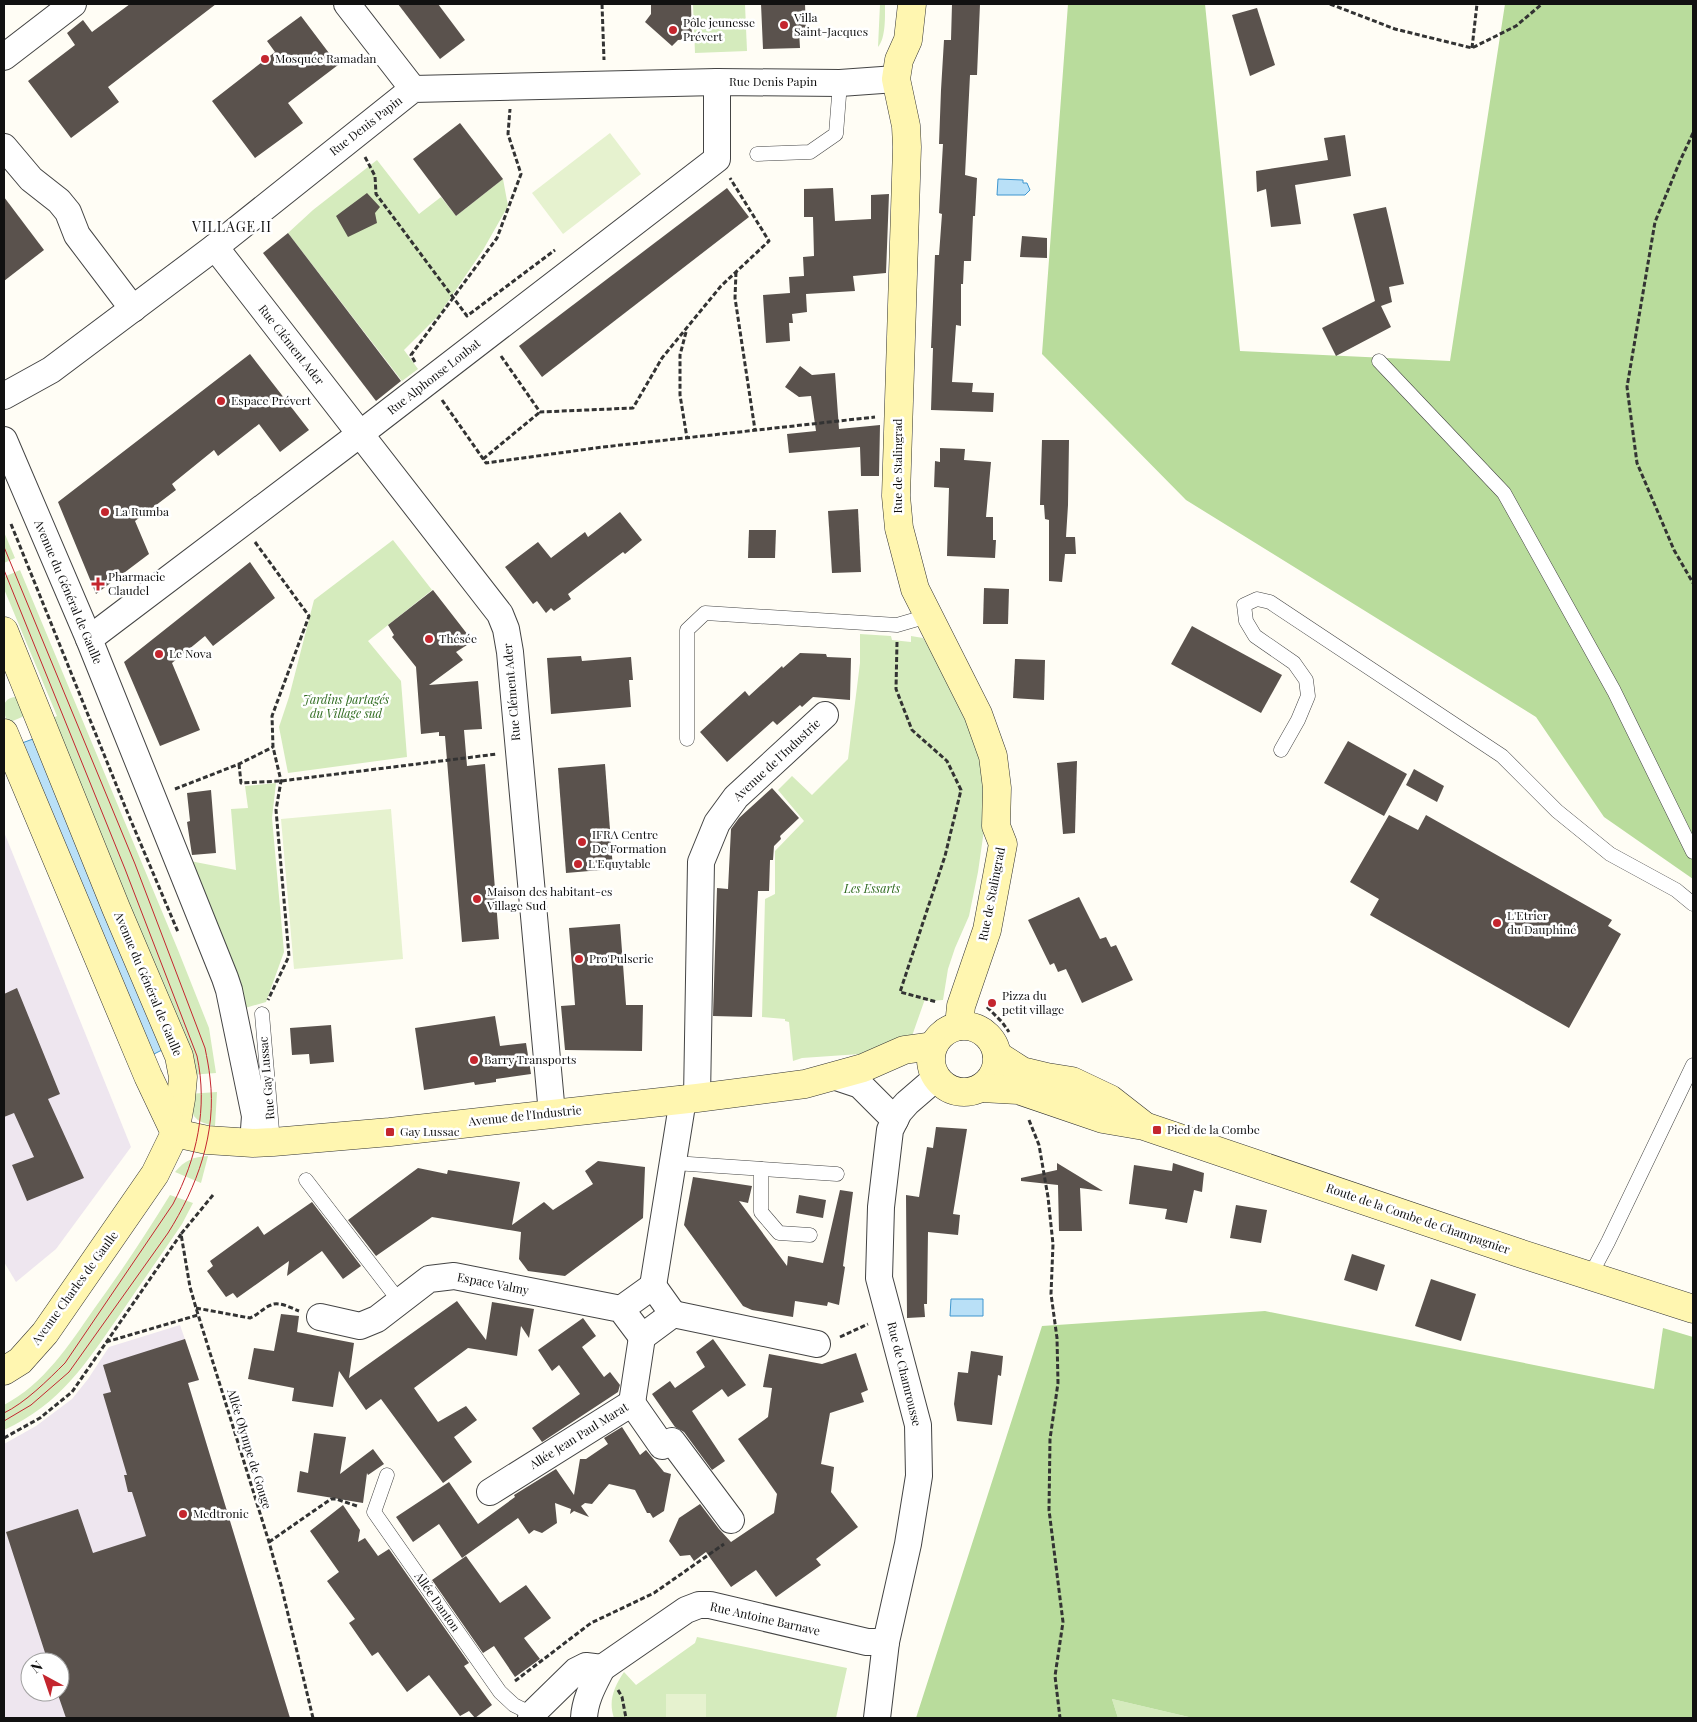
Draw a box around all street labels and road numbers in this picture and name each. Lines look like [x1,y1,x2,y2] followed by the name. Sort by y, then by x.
[729,73,817,89] street label: Rue Denis Papin
[326,92,405,159] street label: Rue Denis Papin
[255,301,329,388] street label: Rue Clément Ader
[383,334,484,418] street label: Rue Alphonse Loubat
[889,418,905,514] street label: Rue de Stalingrad
[31,516,107,666] street label: Avenue du Général de Gaulle
[499,642,523,742] street label: Rue Clément Ader
[729,715,823,805] street label: Avenue de l'Industrie
[974,846,1008,942] street label: Rue de Stalingrad
[111,908,187,1058] street label: Avenue du Général de Gaulle
[254,1036,278,1120] street label: Rue Gay Lussac
[467,1101,582,1129] street label: Avenue de l'Industrie
[1324,1179,1513,1257] street label: Route de la Combe de Champagnier
[27,1227,121,1348] street label: Avenue Charles de Gaulle
[456,1268,531,1298] street label: Espace Valmy
[884,1320,926,1428] street label: Rue de Chamrousse
[224,1386,276,1511] street label: Allée Olympe de Gouge
[525,1398,631,1473] street label: Allée Jean Paul Marat
[411,1568,464,1634] street label: Allée Danton
[709,1598,822,1638] street label: Rue Antoine Barnave

